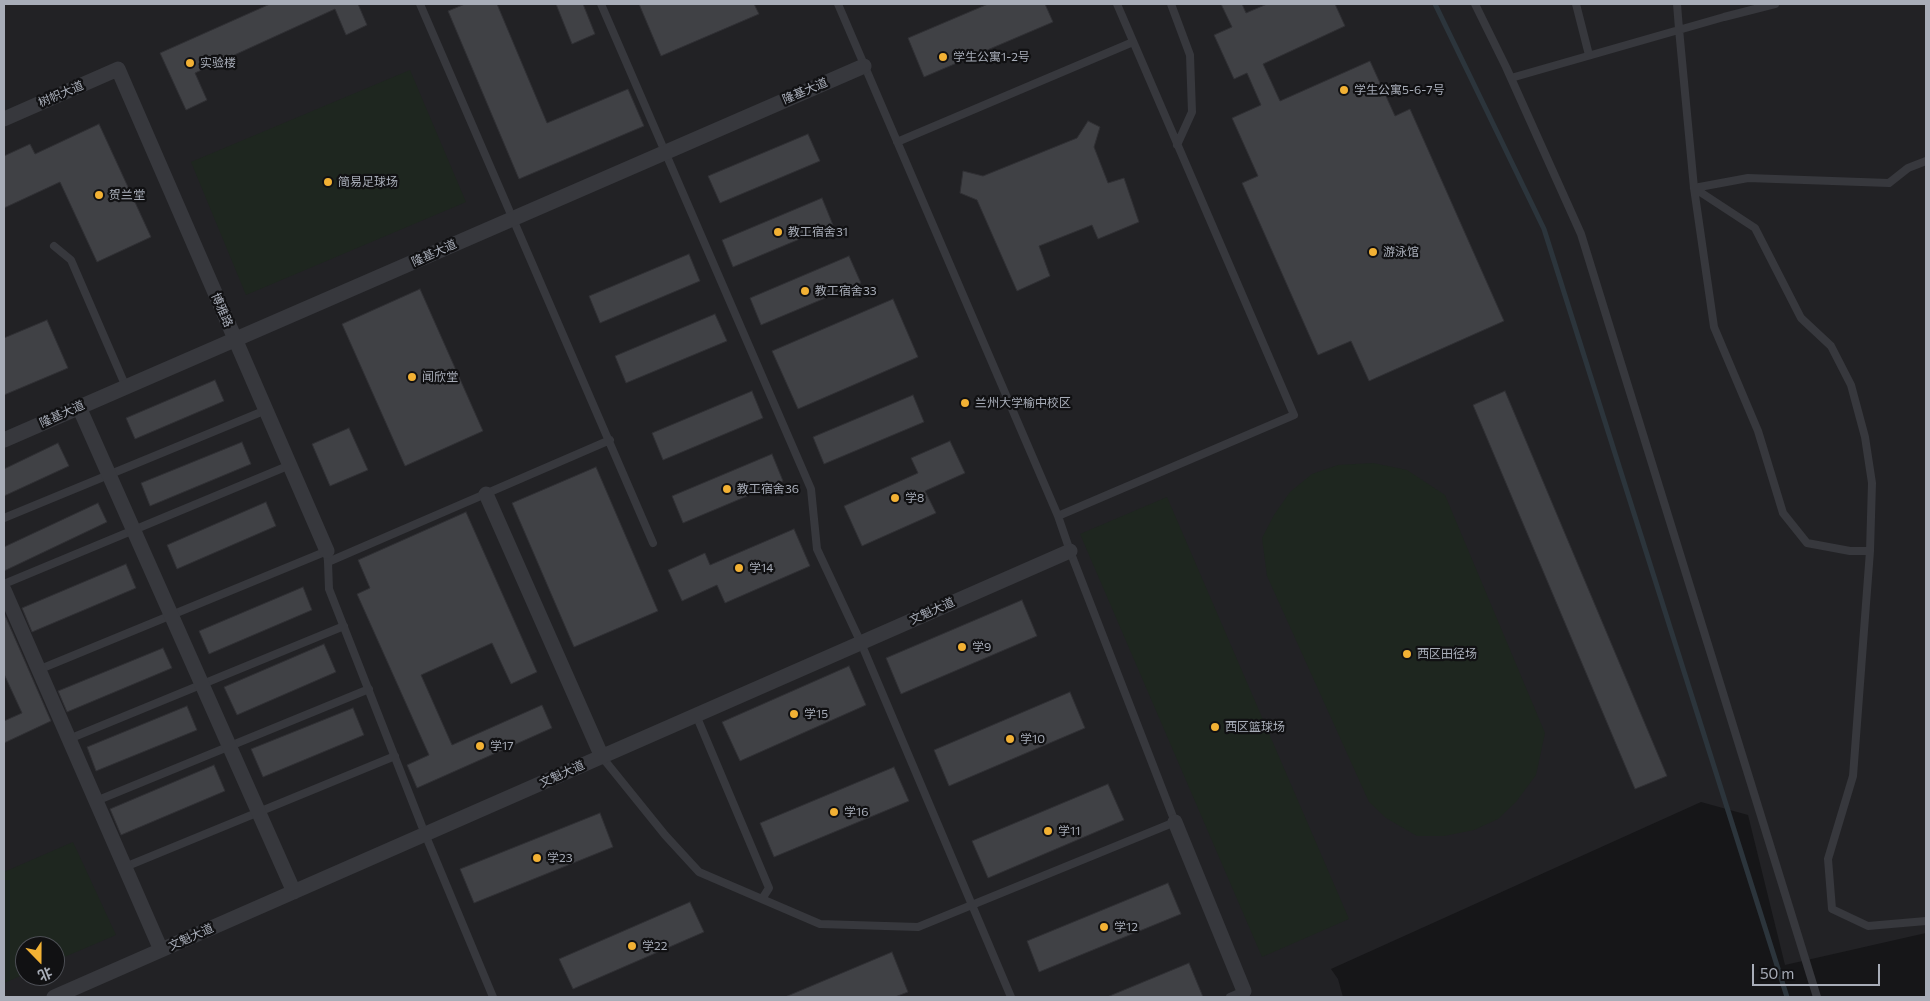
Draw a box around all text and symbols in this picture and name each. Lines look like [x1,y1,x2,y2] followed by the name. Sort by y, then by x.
[953,50,1030,64] place label: 学生公寓1-2号
[937,51,949,63] marker: 学生公寓1-2号
[200,56,236,70] place label: 实验楼
[184,57,196,69] marker: 实验楼
[780,75,830,107] street label: 隆基大道
[36,78,86,110] street label: 树帜大道
[1354,83,1445,97] place label: 学生公寓5-6-7号
[1338,84,1350,96] marker: 学生公寓5-6-7号
[338,175,398,189] place label: 简易足球场
[322,176,334,188] marker: 简易足球场
[109,188,145,202] place label: 贺兰堂
[93,189,105,201] marker: 贺兰堂
[788,225,848,239] place label: 教工宿舍31
[772,226,784,238] marker: 教工宿舍31
[409,237,459,269] street label: 隆基大道
[1383,245,1419,259] place label: 游泳馆
[1367,246,1379,258] marker: 游泳馆
[815,284,877,298] place label: 教工宿舍33
[799,285,811,297] marker: 教工宿舍33
[208,291,236,329] street label: 博雅路
[422,370,458,384] place label: 闻欣堂
[406,371,418,383] marker: 闻欣堂
[975,396,1071,410] place label: 兰州大学榆中校区
[959,397,971,409] marker: 兰州大学榆中校区
[37,398,87,430] street label: 隆基大道
[737,482,799,496] place label: 教工宿舍36
[721,483,733,495] marker: 教工宿舍36
[905,491,924,505] place label: 学8
[889,492,901,504] marker: 学8
[749,561,773,575] place label: 学14
[733,562,745,574] marker: 学14
[907,595,957,627] street label: 文魁大道
[972,640,991,654] place label: 学9
[956,641,968,653] marker: 学9
[1417,647,1477,661] place label: 西区田径场
[1401,648,1413,660] marker: 西区田径场
[804,707,828,721] place label: 学15
[788,708,800,720] marker: 学15
[1225,720,1285,734] place label: 西区篮球场
[1209,721,1221,733] marker: 西区篮球场
[1020,732,1045,746] place label: 学10
[1004,733,1016,745] marker: 学10
[490,739,513,753] place label: 学17
[474,740,486,752] marker: 学17
[537,758,587,790] street label: 文魁大道
[844,805,868,819] place label: 学16
[828,806,840,818] marker: 学16
[1058,824,1080,838] place label: 学11
[1042,825,1054,837] marker: 学11
[547,851,572,865] place label: 学23
[531,852,543,864] marker: 学23
[1114,920,1138,934] place label: 学12
[166,921,216,953] street label: 文魁大道
[1098,921,1110,933] marker: 学12
[15,936,65,986] north arrow
[642,939,667,953] place label: 学22
[626,940,638,952] marker: 学22
[1755,954,1882,986] scale bar
[36,964,55,985] text: 北
[1760,964,1794,982] text: 50 m

